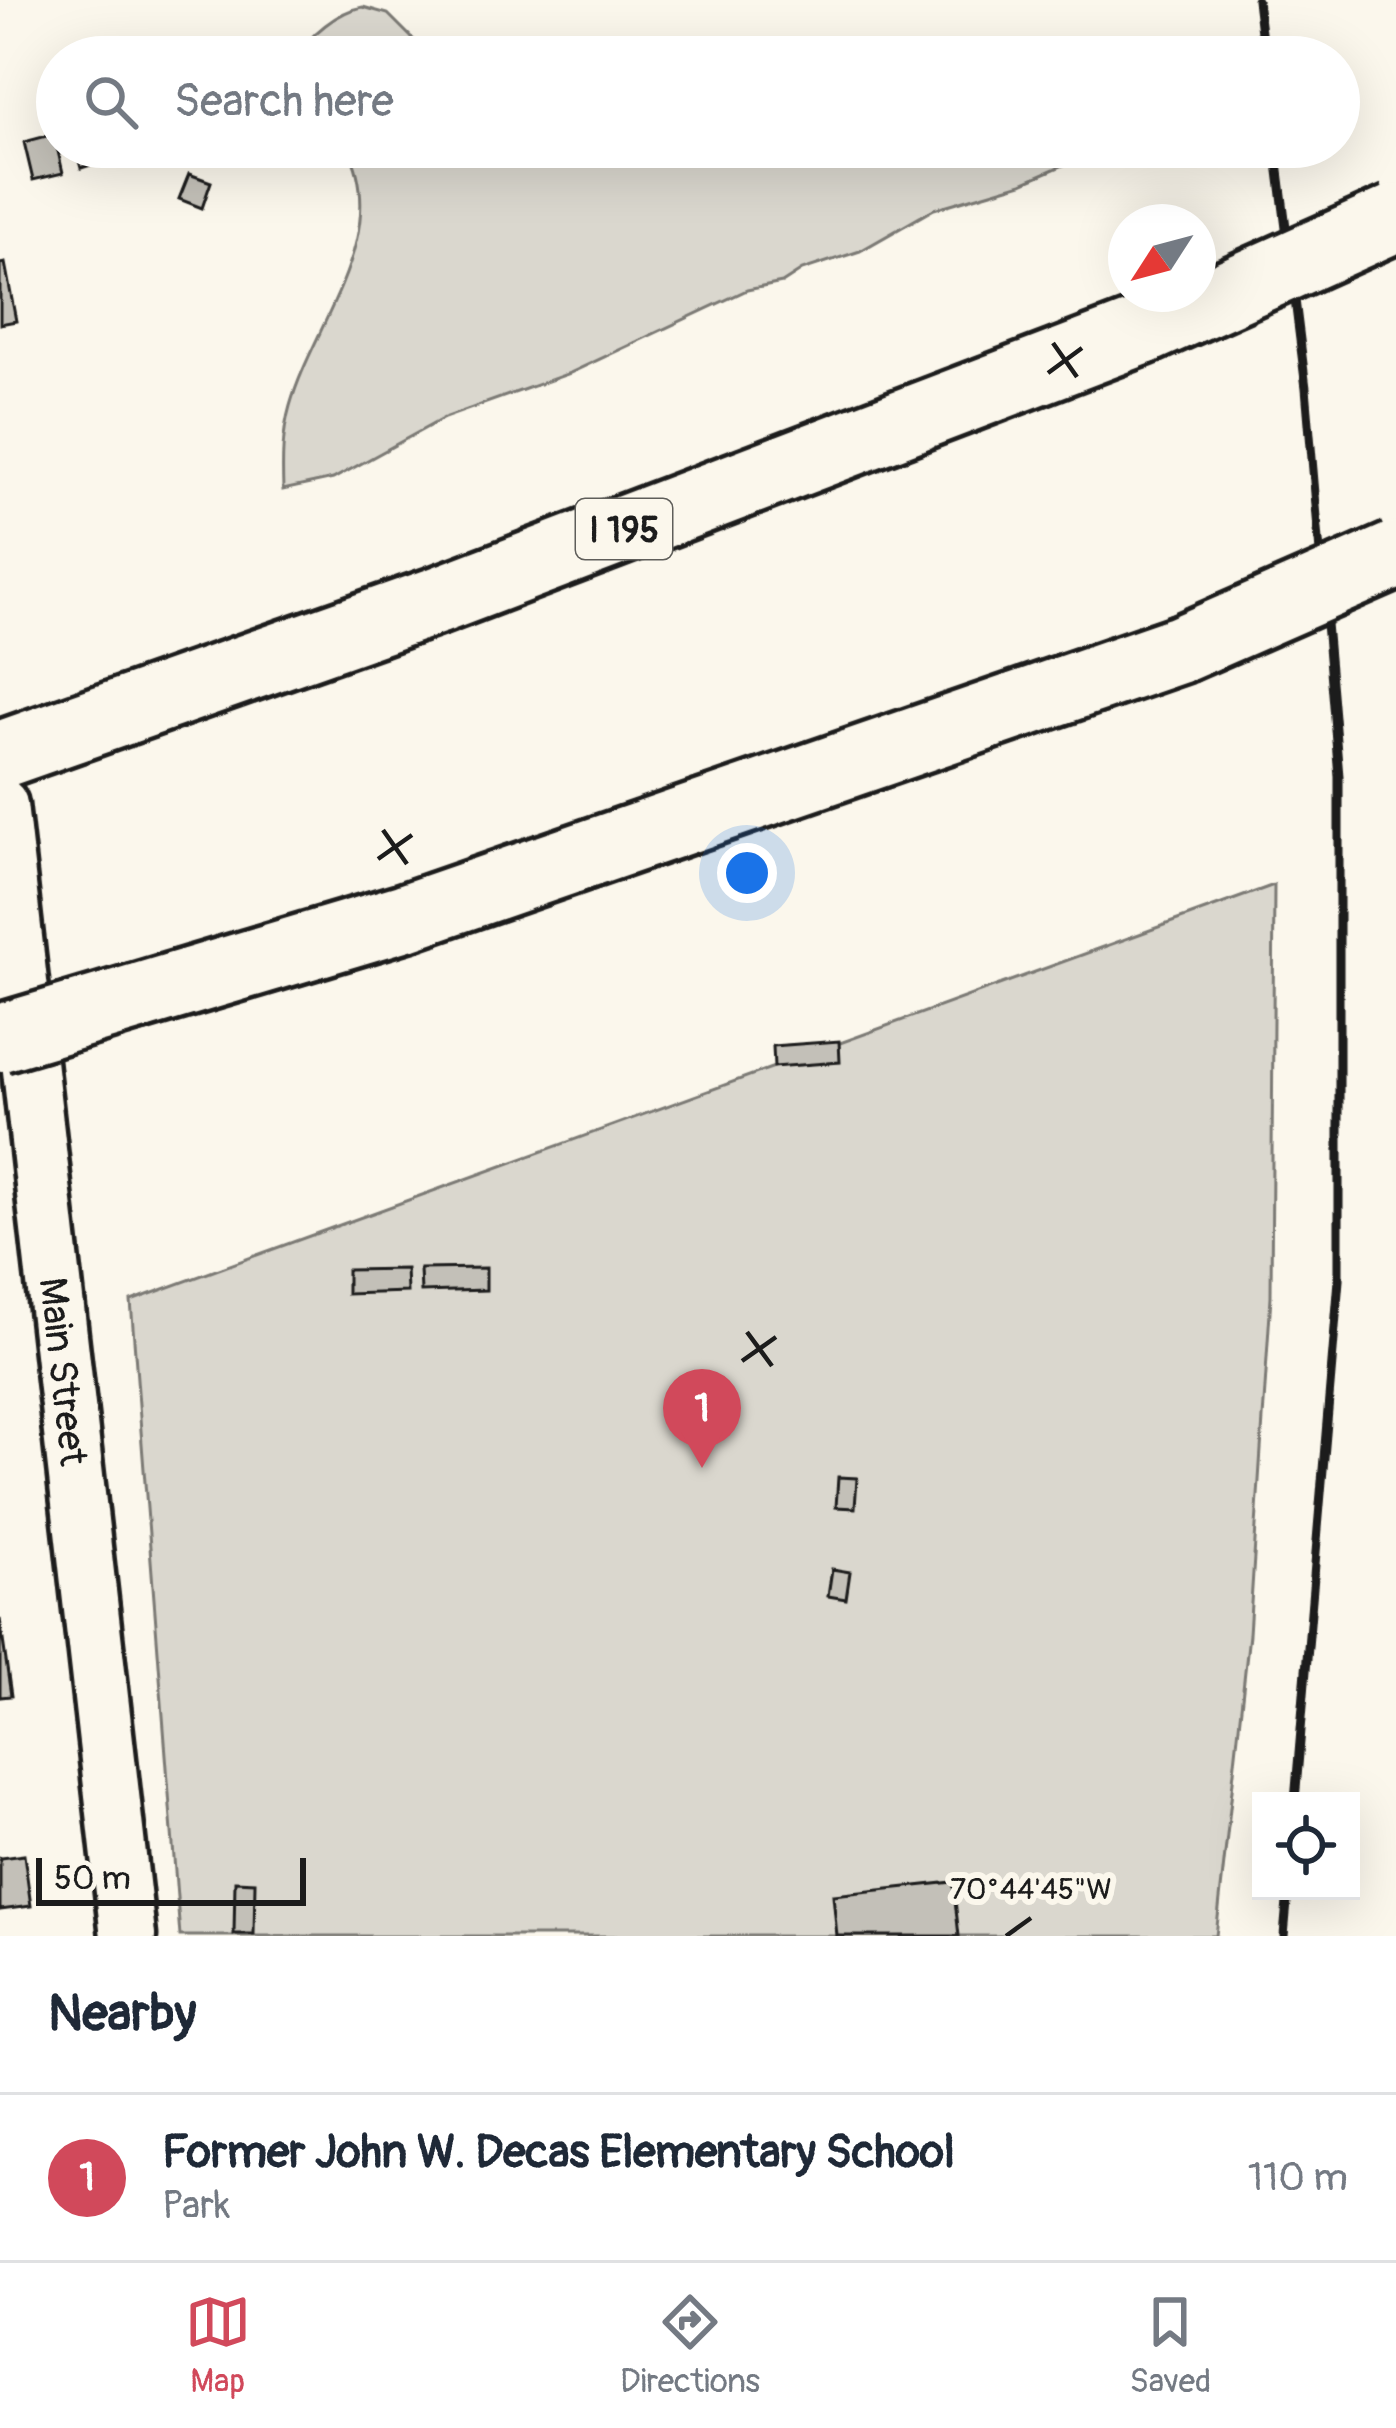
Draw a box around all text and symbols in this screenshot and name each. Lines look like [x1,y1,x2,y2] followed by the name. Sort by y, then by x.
[36,36,1360,168] search box
[78,69,144,135] icon: search
[174,74,394,130] text: Search here
[1108,204,1216,312] north arrow
[576,499,672,559] road number: I 195
[717,843,777,903] your location
[28,1275,98,1469] street label: Main Street
[663,1369,741,1468] pin: 1
[1252,1792,1360,1900] map controls
[1252,1792,1360,1900] button: locate
[36,1852,306,1905] scale bar
[54,1858,131,1899] text: 50 m
[950,1871,1112,1908] text: 70°44'45"W
[48,1982,196,2046] text: Nearby
[162,2125,955,2181] text: Former John W. Decas Elementary School
[79,2153,95,2202] text: 1
[1248,2153,1348,2202] text: 110 m
[162,2181,230,2230] text: Park
[185,2289,251,2402] tab: Map
[620,2289,760,2402] tab: Directions
[1129,2289,1211,2402] tab: Saved

